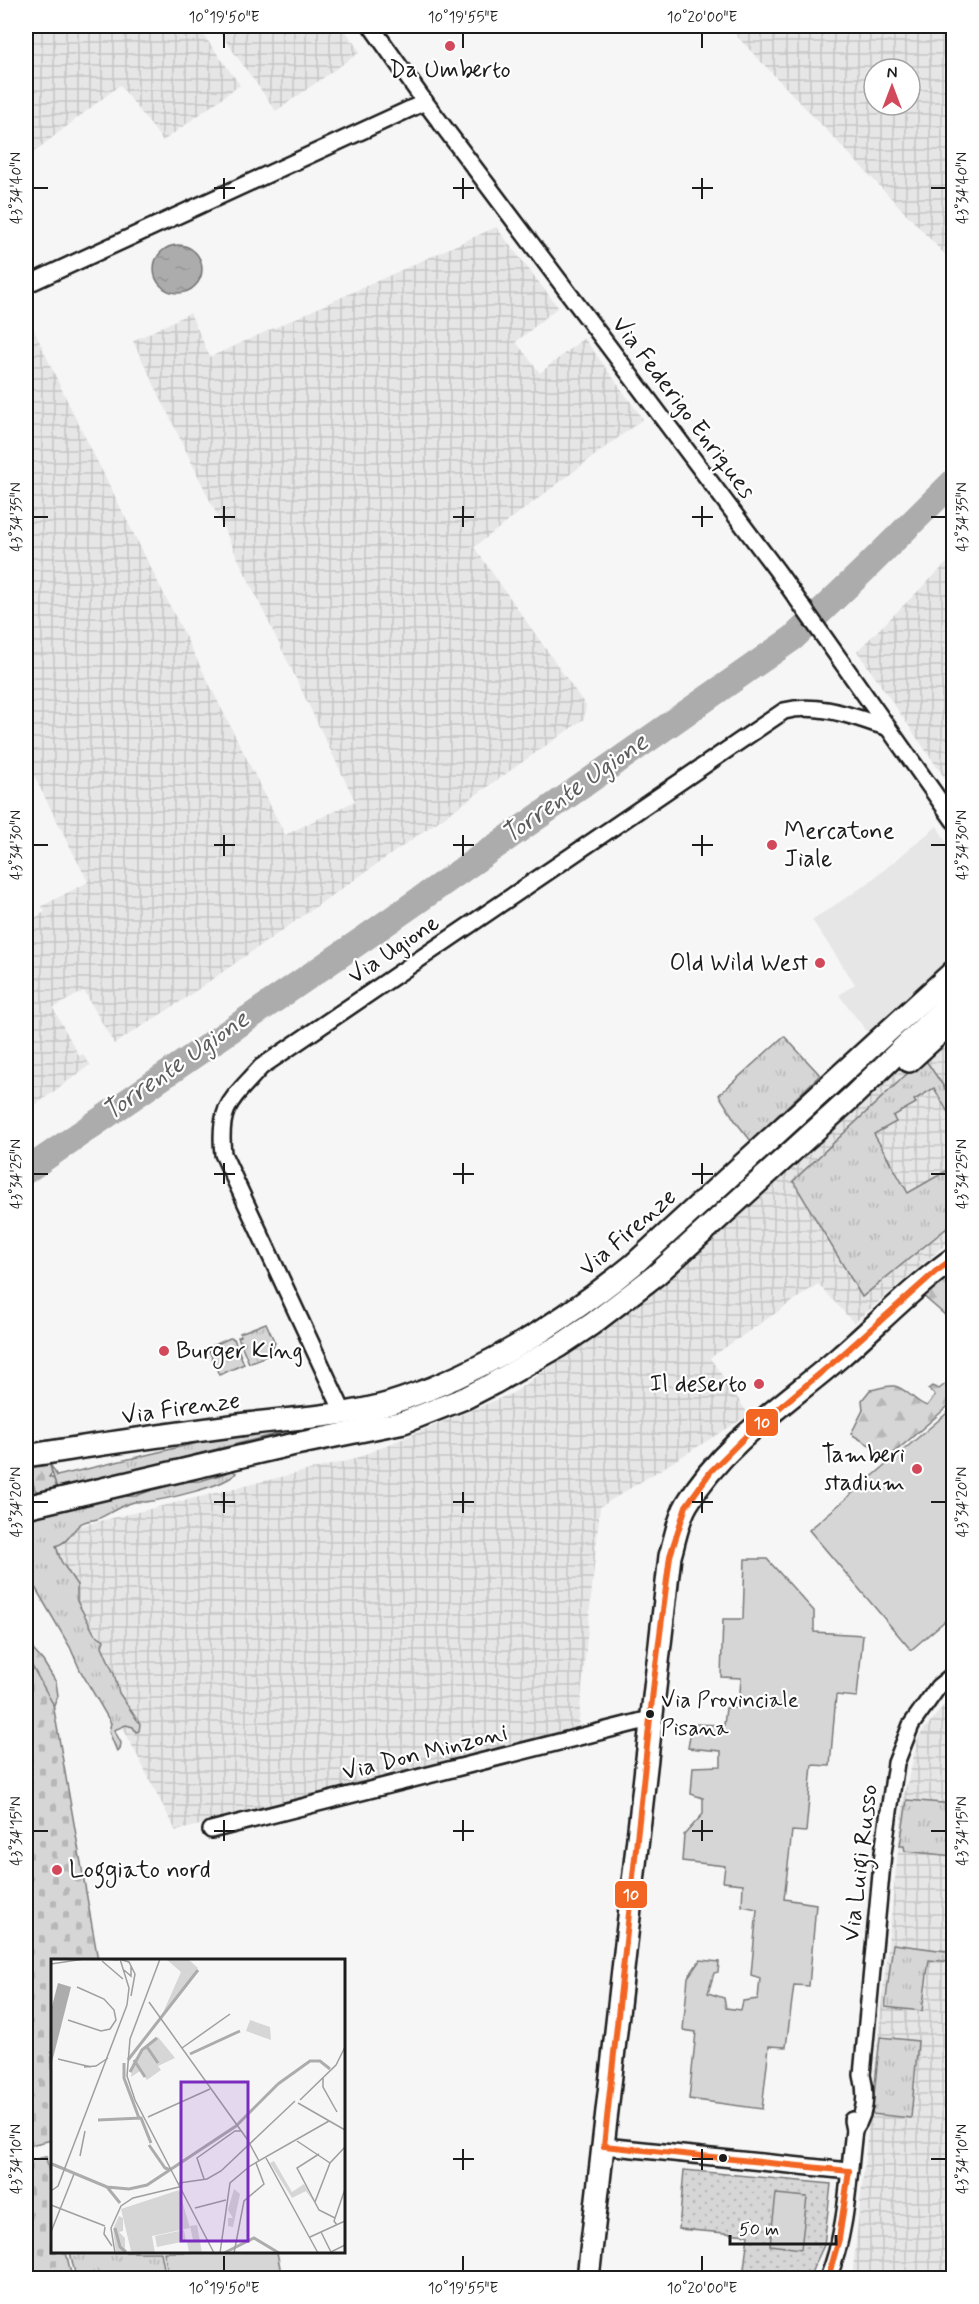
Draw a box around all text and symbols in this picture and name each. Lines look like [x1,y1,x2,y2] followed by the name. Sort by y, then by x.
[189,8,260,28] text: 10°19'50"E
[428,8,498,28] text: 10°19'55"E
[667,8,738,28] text: 10°20'00"E
[443,39,457,53] marker: Da Umberto
[389,55,511,86] place label: Da Umberto
[862,57,922,117] north arrow
[887,63,897,84] text: N
[7,152,27,224] text: 43°34'40"N
[953,152,973,224] text: 43°34'40"N
[604,310,762,506] street label: Via Federigo Enriques
[7,482,27,552] text: 43°34'35"N
[953,482,973,552] text: 43°34'35"N
[495,725,656,852] water label: Torrente Ugione
[7,810,27,880] text: 43°34'30"N
[953,810,973,880] text: 43°34'30"N
[784,816,895,875] place label: Mercatone Jiale
[765,838,779,852] marker: Mercatone Jiale
[342,908,446,992] street label: Via Ugione
[669,948,808,979] place label: Old Wild West
[813,956,827,970] marker: Old Wild West
[96,1002,257,1129] water label: Torrente Ugione
[7,1139,27,1209] text: 43°34'25"N
[953,1139,973,1209] text: 43°34'25"N
[573,1182,683,1284] street label: Via Firenze
[176,1336,303,1369] place label: Burger King
[157,1344,171,1358] marker: Burger King
[650,1369,747,1400] place label: Il deserto
[752,1377,766,1391] marker: Il deserto
[120,1385,242,1433] street label: Via Firenze
[745,1408,779,1437] line badge: 10
[754,1413,770,1434] text: 10
[821,1440,905,1499] place label: Tamberi stadium
[910,1462,924,1476] marker: Tamberi stadium
[7,1467,27,1537] text: 43°34'20"N
[953,1467,973,1537] text: 43°34'20"N
[661,1687,799,1743] place label: Via Provinciale Pisana
[644,1708,656,1720] marker: Via Provinciale Pisana
[339,1717,511,1789] street label: Via Don Minzoni
[836,1783,889,1944] street label: Via Luigi Russo
[7,1796,27,1866] text: 43°34'15"N
[953,1796,973,1866] text: 43°34'15"N
[69,1855,211,1889] place label: Loggiato nord
[50,1863,64,1877] marker: Loggiato nord
[614,1880,648,1909] line badge: 10
[623,1885,639,1906] text: 10
[51,1959,345,2253] inset map
[7,2124,27,2194] text: 43°34'10"N
[953,2124,973,2194] text: 43°34'10"N
[717,2152,729,2164] unlabelled marker
[730,2208,836,2246] scale bar
[739,2218,779,2242] text: 50 m
[189,2279,260,2299] text: 10°19'50"E
[428,2279,498,2299] text: 10°19'55"E
[667,2279,738,2299] text: 10°20'00"E

